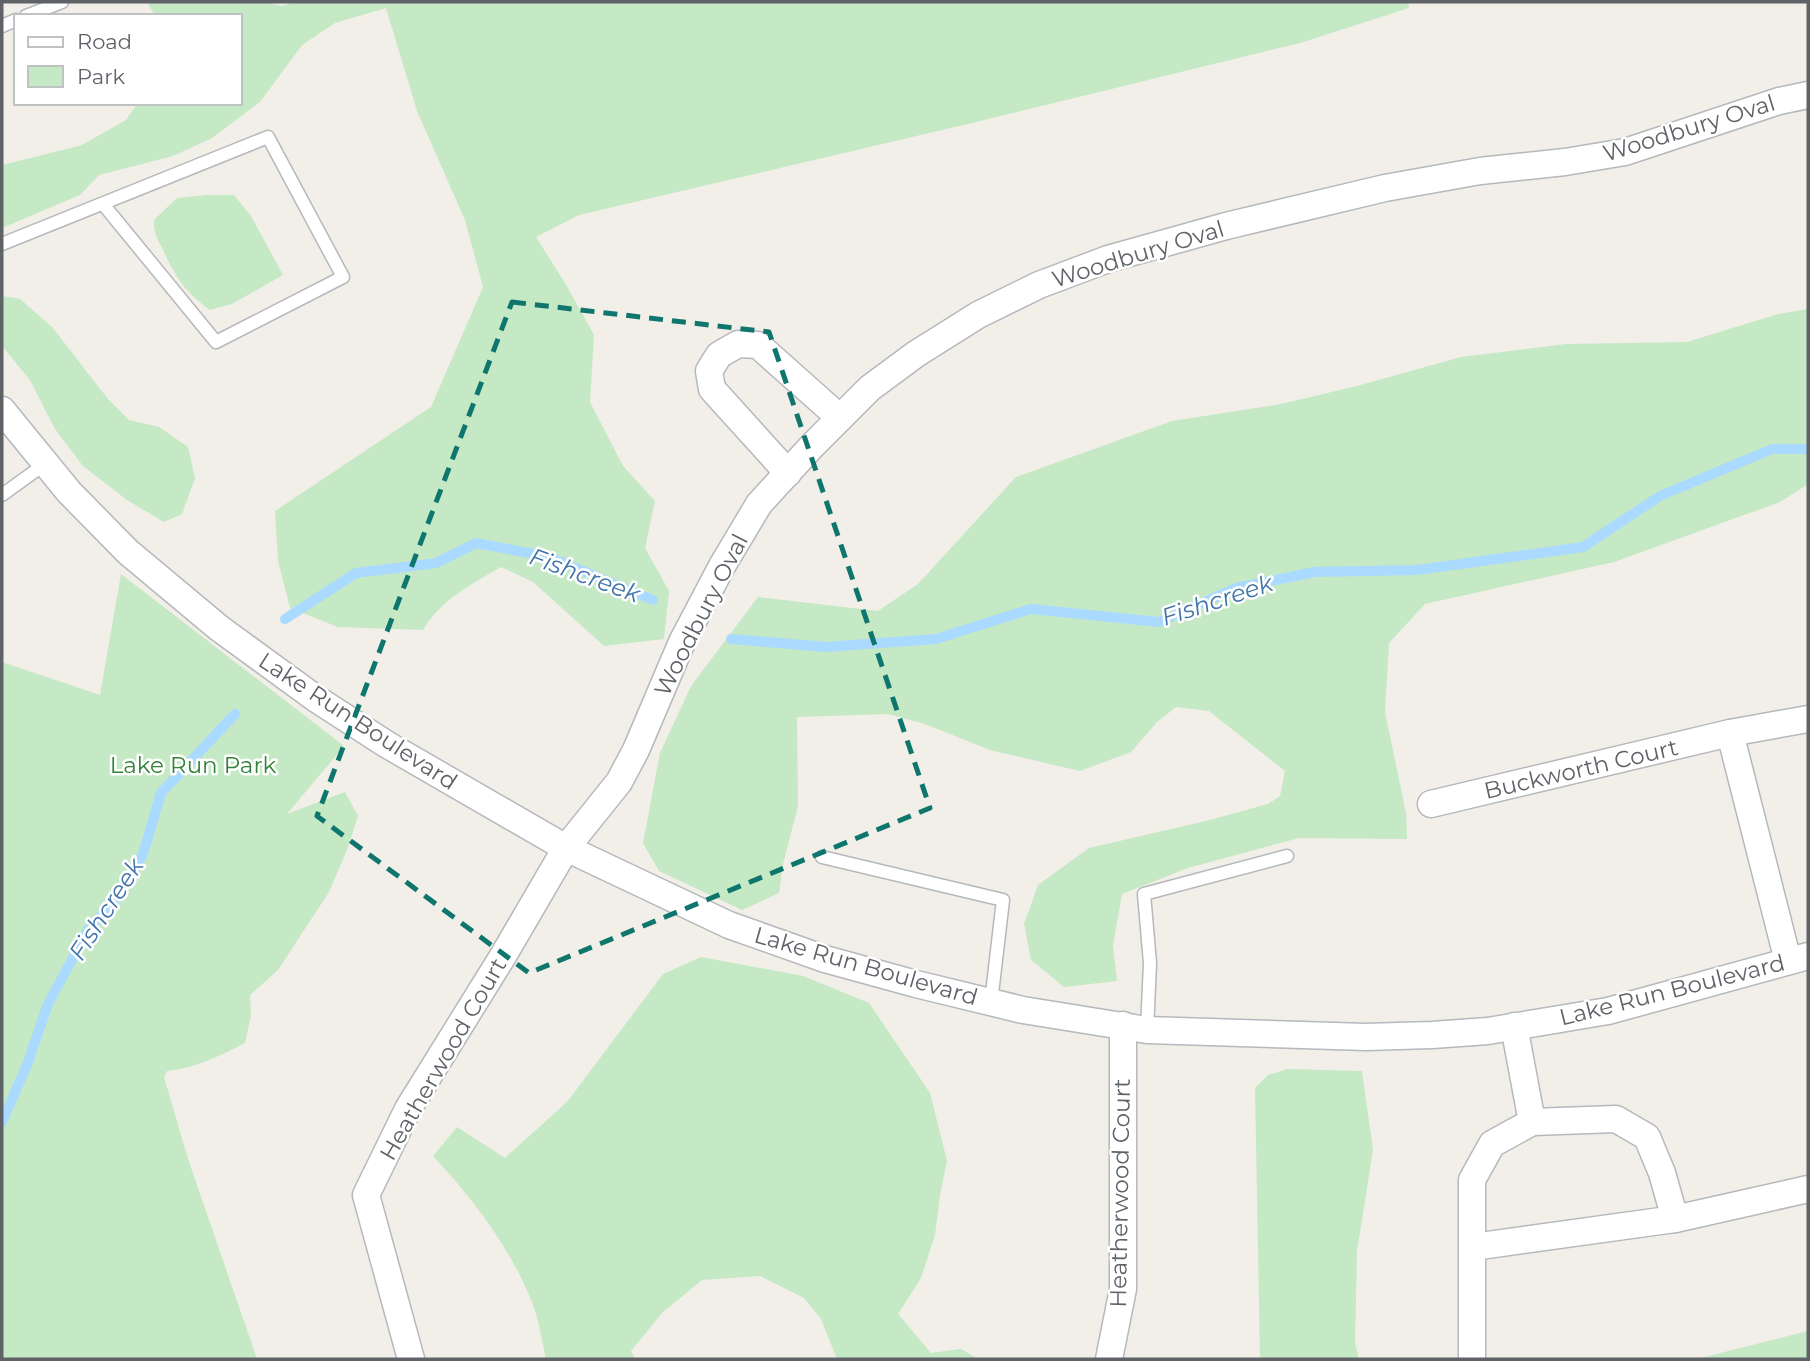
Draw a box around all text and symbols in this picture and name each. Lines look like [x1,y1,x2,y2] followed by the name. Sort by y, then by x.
[14,14,242,105] legend
[77,29,132,54] text: Road
[77,64,125,89] text: Park
[1600,89,1778,167] street label: Woodbury Oval
[1049,215,1227,293] street label: Woodbury Oval
[648,529,754,701] street label: Woodbury Oval
[526,542,646,609] water label: Fishcreek
[1158,568,1278,632] water label: Fishcreek
[253,646,463,796] street label: Lake Run Boulevard
[1481,733,1681,805] street label: Buckworth Court
[110,751,276,779] park label: Lake Run Park
[62,851,151,965] water label: Fishcreek
[751,921,981,1011] street label: Lake Run Boulevard
[1556,948,1788,1032] street label: Lake Run Boulevard
[374,953,512,1165] street label: Heatherwood Court
[1104,1078,1136,1308] street label: Heatherwood Court

